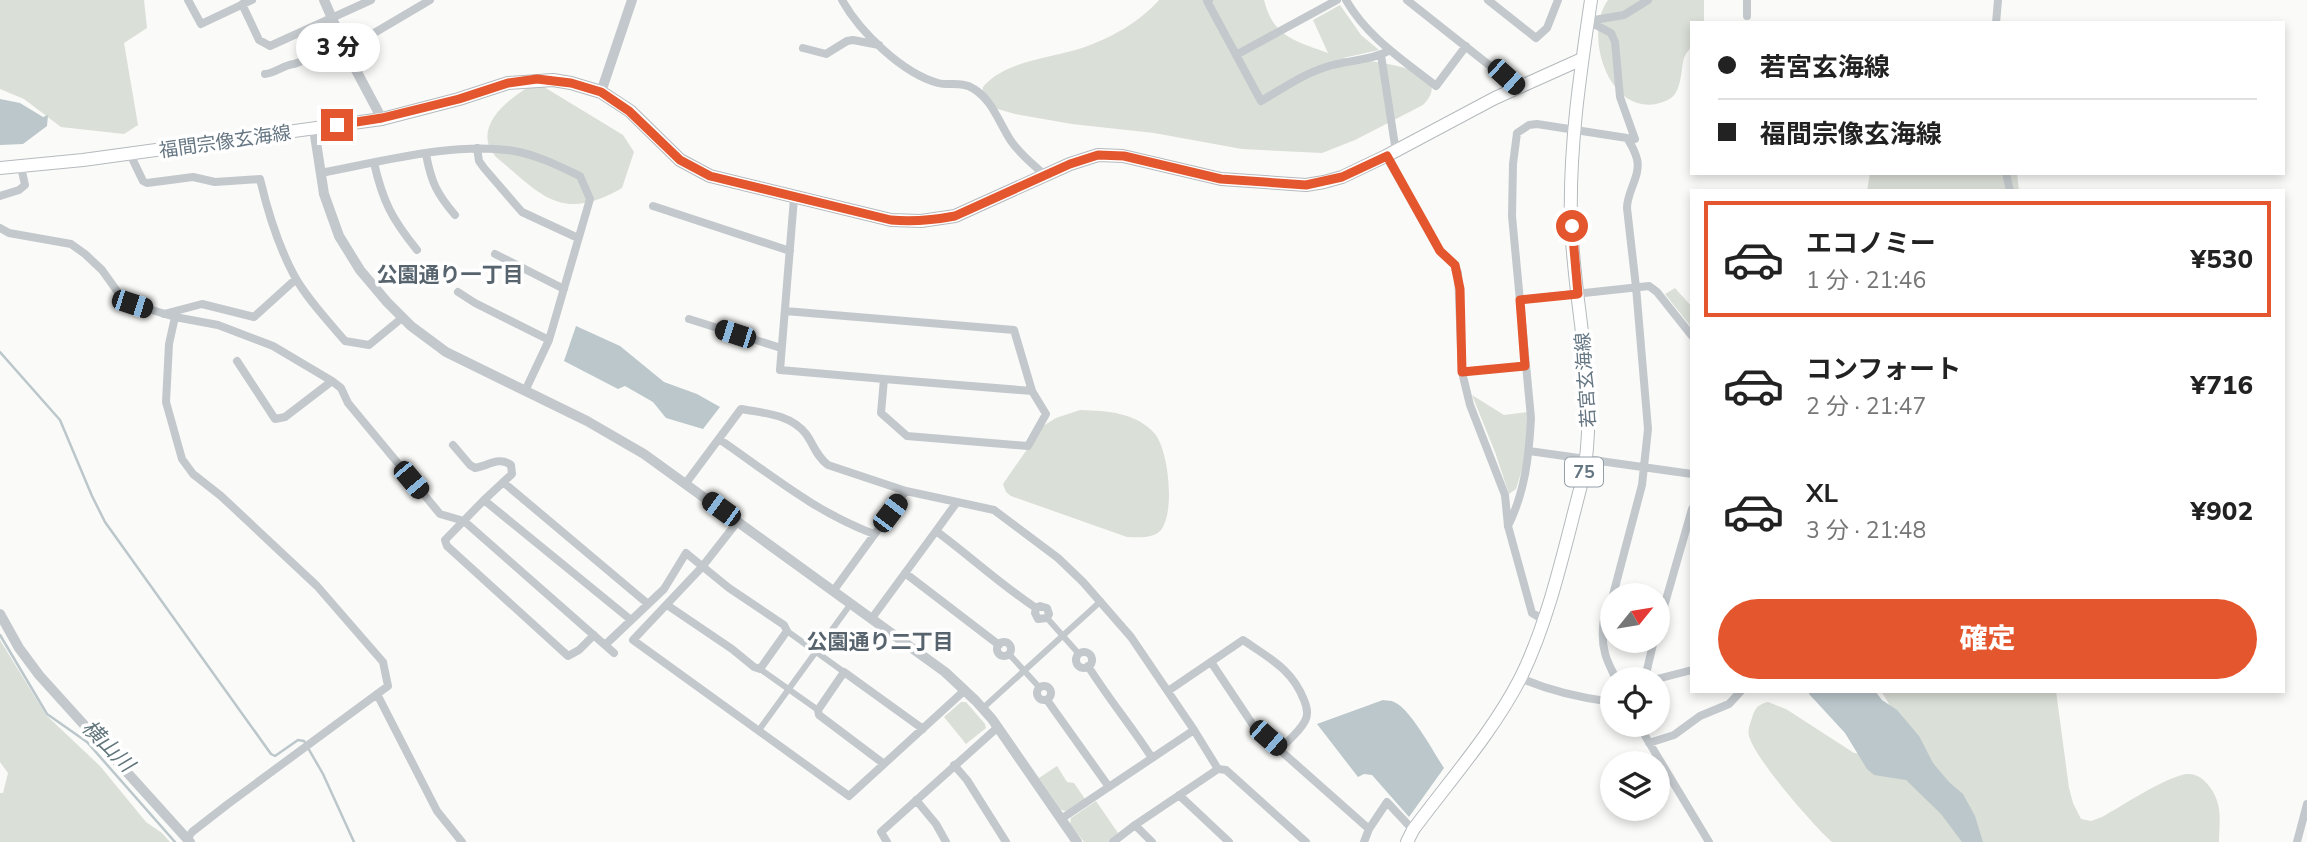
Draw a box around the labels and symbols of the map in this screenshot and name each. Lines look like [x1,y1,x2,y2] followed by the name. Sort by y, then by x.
[295,24,379,72] callout: 3 分
[1484,55,1529,99] car
[321,109,353,141] route end
[157,120,293,164] street label: 福間宗像玄海線
[1556,210,1588,242] route start
[377,261,524,289] district label: 公園通り一丁目
[109,288,156,320] car
[712,318,759,350] car
[1570,332,1602,428] street label: 若宮玄海線
[390,457,433,503] car
[1565,458,1603,486] road number: 75
[698,488,745,530] car
[869,490,912,536] car
[1600,583,1670,653] north arrow
[807,628,954,656] district label: 公園通り二丁目
[76,714,142,780] water label: 横山川
[1246,716,1291,760] car

